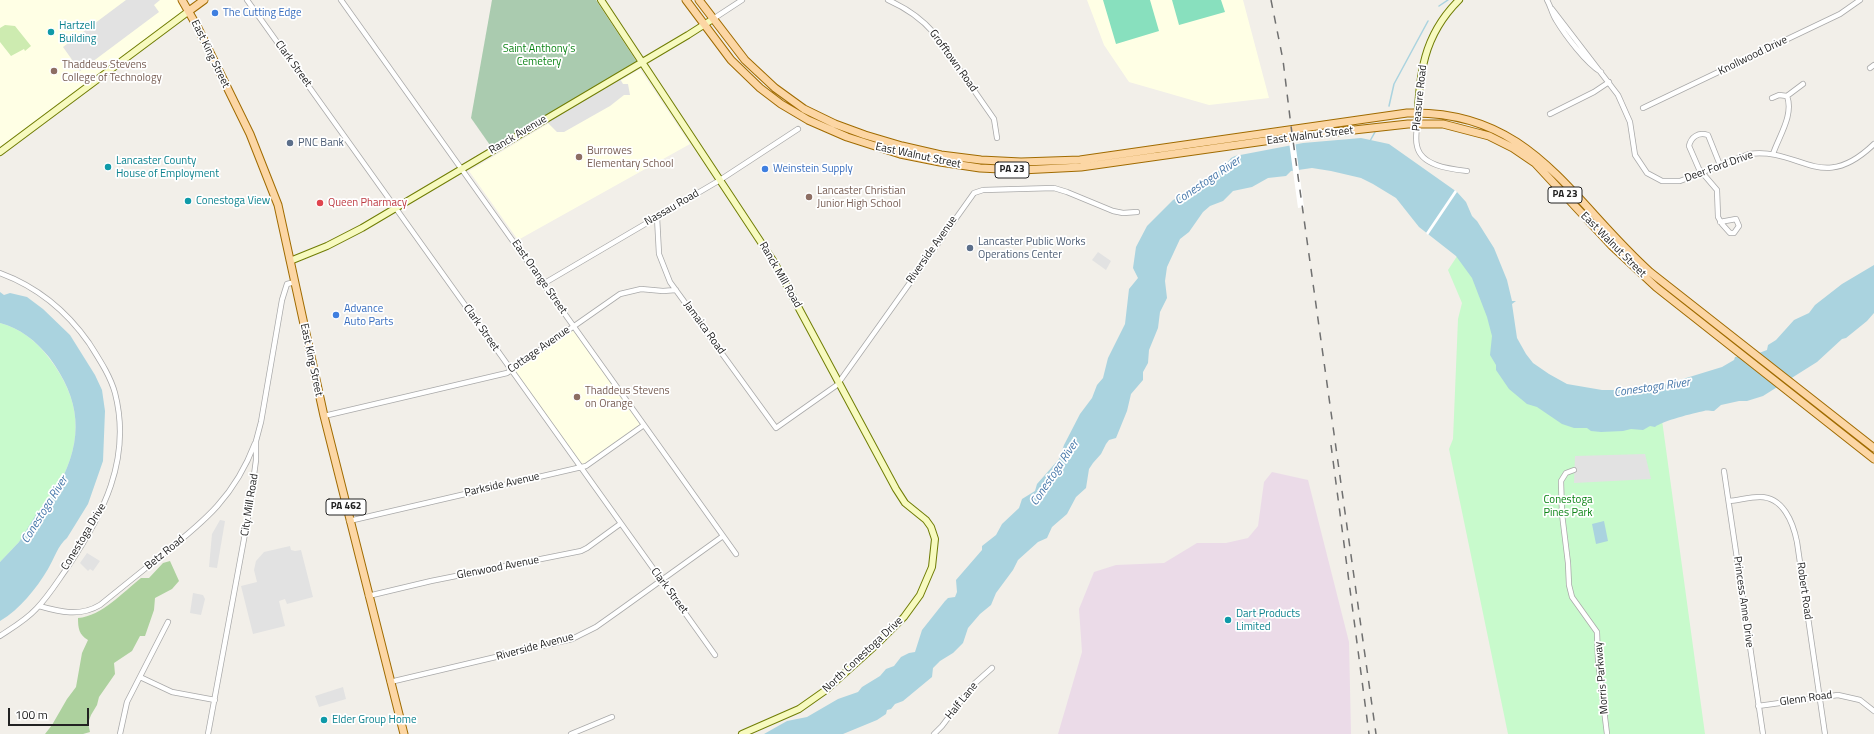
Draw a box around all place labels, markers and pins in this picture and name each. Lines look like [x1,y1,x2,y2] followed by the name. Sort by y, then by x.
[223,6,301,20] place label: The Cutting Edge
[210,8,220,18] marker: The Cutting Edge
[59,19,96,45] place label: Hartzell Building
[46,27,56,37] marker: Hartzell Building
[62,58,162,84] place label: Thaddeus Stevens College of Technology
[49,66,59,76] marker: Thaddeus Stevens College of Technology
[298,136,344,150] place label: PNC Bank
[285,138,295,148] marker: PNC Bank
[587,144,674,170] place label: Burrowes Elementary School
[574,152,584,162] marker: Burrowes Elementary School
[116,154,219,180] place label: Lancaster County House of Employment
[103,162,113,172] marker: Lancaster County House of Employment
[773,162,853,176] place label: Weinstein Supply
[760,164,770,174] marker: Weinstein Supply
[817,184,906,210] place label: Lancaster Christian Junior High School
[804,192,814,202] marker: Lancaster Christian Junior High School
[196,194,270,208] place label: Conestoga View
[183,196,193,206] marker: Conestoga View
[328,196,407,210] place label: Queen Pharmacy
[315,198,325,208] marker: Queen Pharmacy
[978,235,1086,261] place label: Lancaster Public Works Operations Center
[965,243,975,253] marker: Lancaster Public Works Operations Center
[344,302,393,328] place label: Advance Auto Parts
[331,310,341,320] marker: Advance Auto Parts
[585,384,670,410] place label: Thaddeus Stevens on Orange
[572,392,582,402] marker: Thaddeus Stevens on Orange
[1236,607,1300,633] place label: Dart Products Limited
[1223,615,1233,625] marker: Dart Products Limited
[332,713,416,727] place label: Elder Group Home
[319,715,329,725] marker: Elder Group Home

